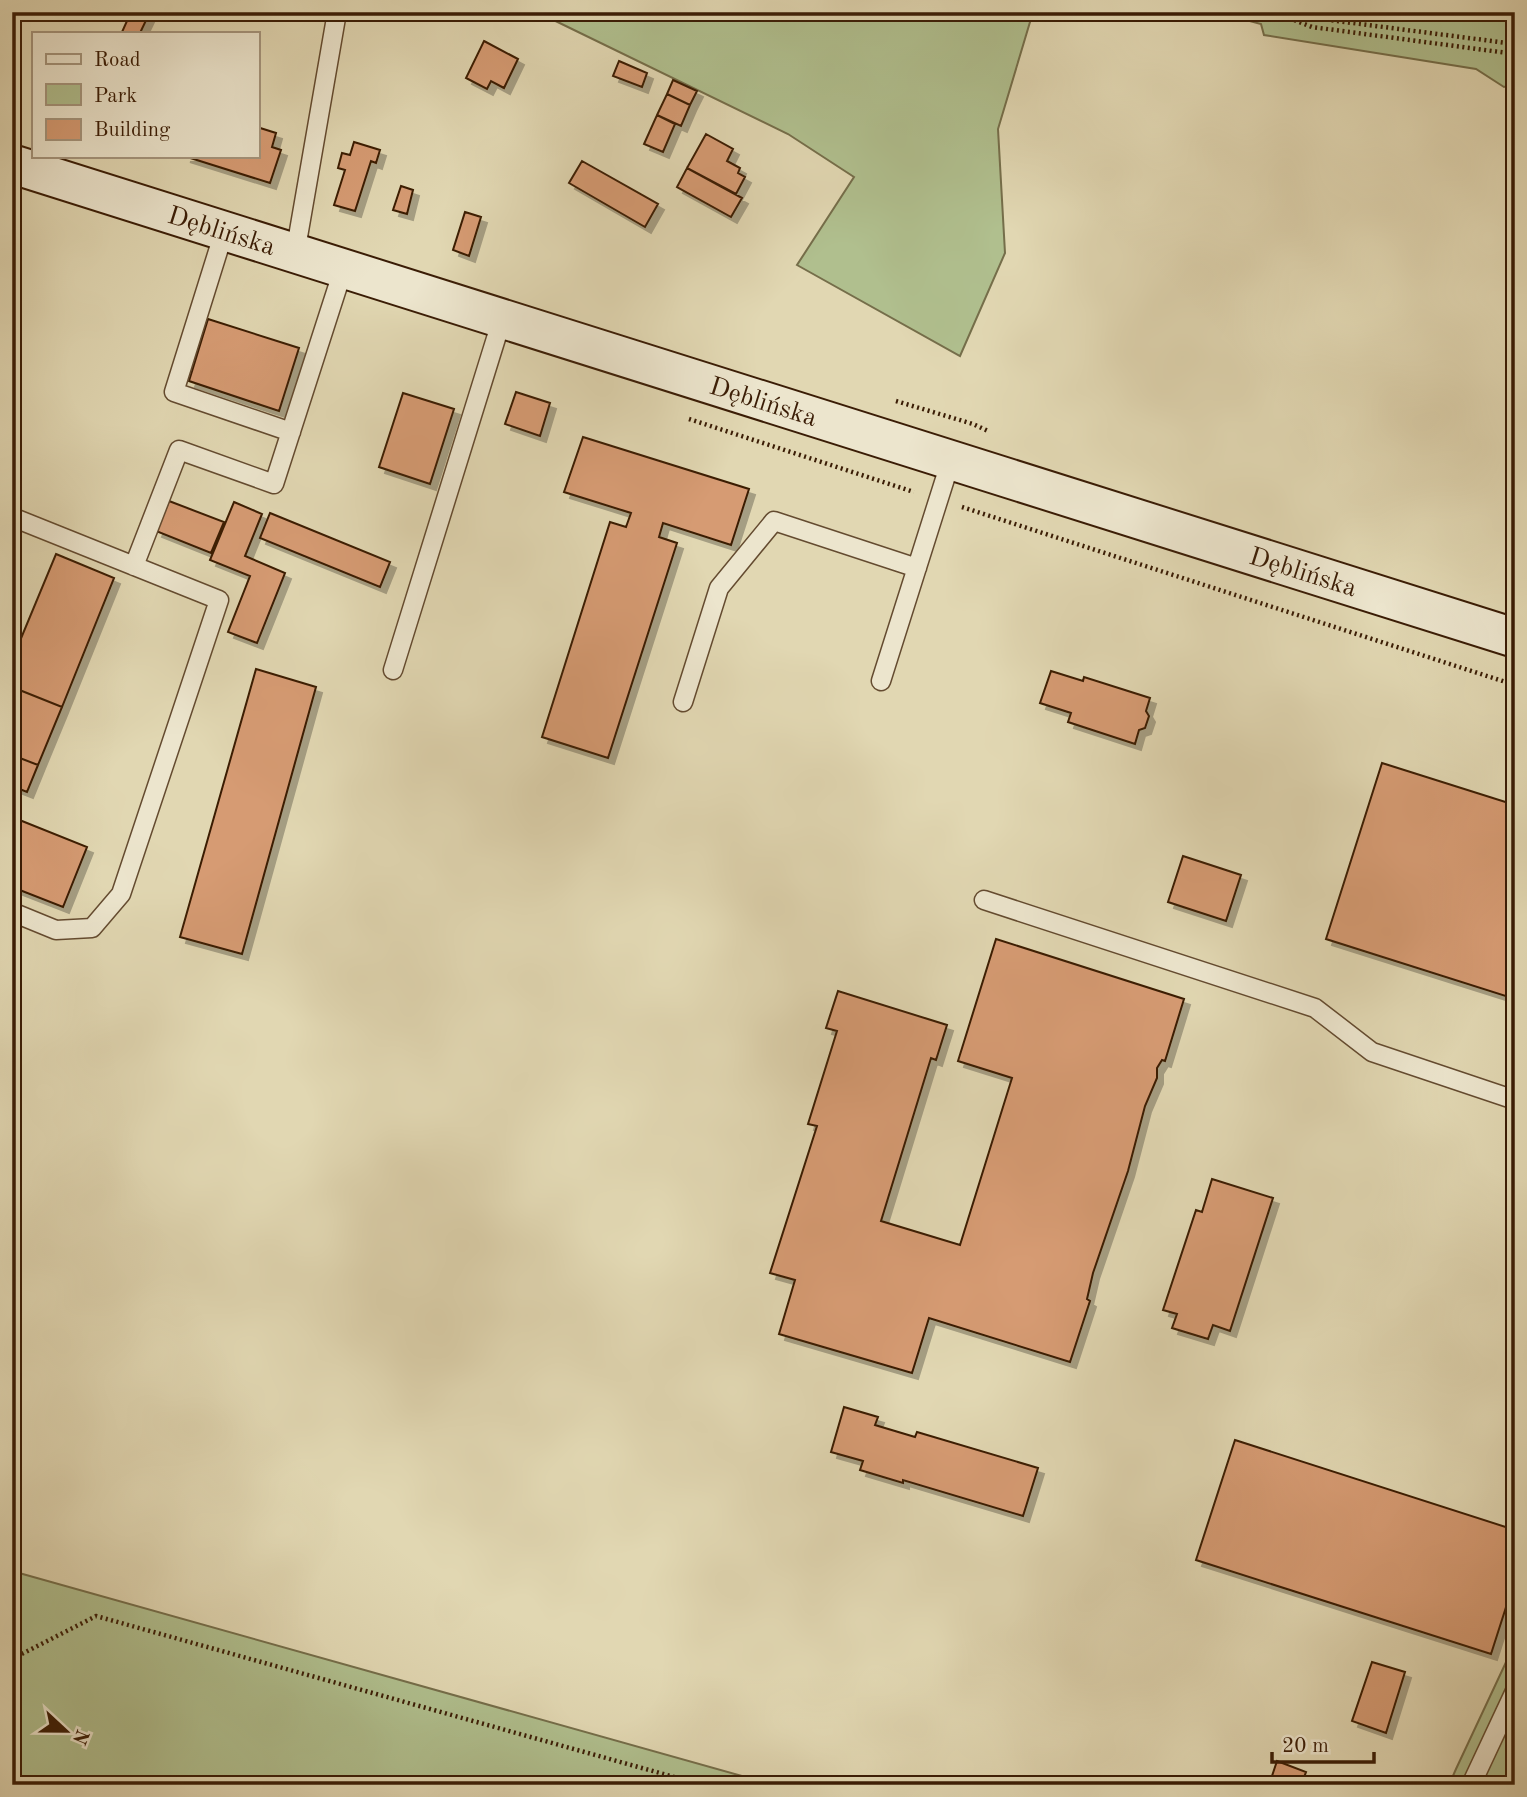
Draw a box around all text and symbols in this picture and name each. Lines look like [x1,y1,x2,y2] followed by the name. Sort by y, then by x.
[32,32,259,158] legend
[94,50,141,71] text: Road
[94,86,137,107] text: Park
[94,120,171,141] text: Building
[164,203,278,261] street label: Dęblińska
[706,374,820,432] street label: Dęblińska
[1246,544,1360,602] street label: Dęblińska
[32,1696,102,1766] north arrow
[1272,1720,1373,1764] scale bar
[68,1726,91,1747] text: N
[1282,1736,1329,1757] text: 20 m

